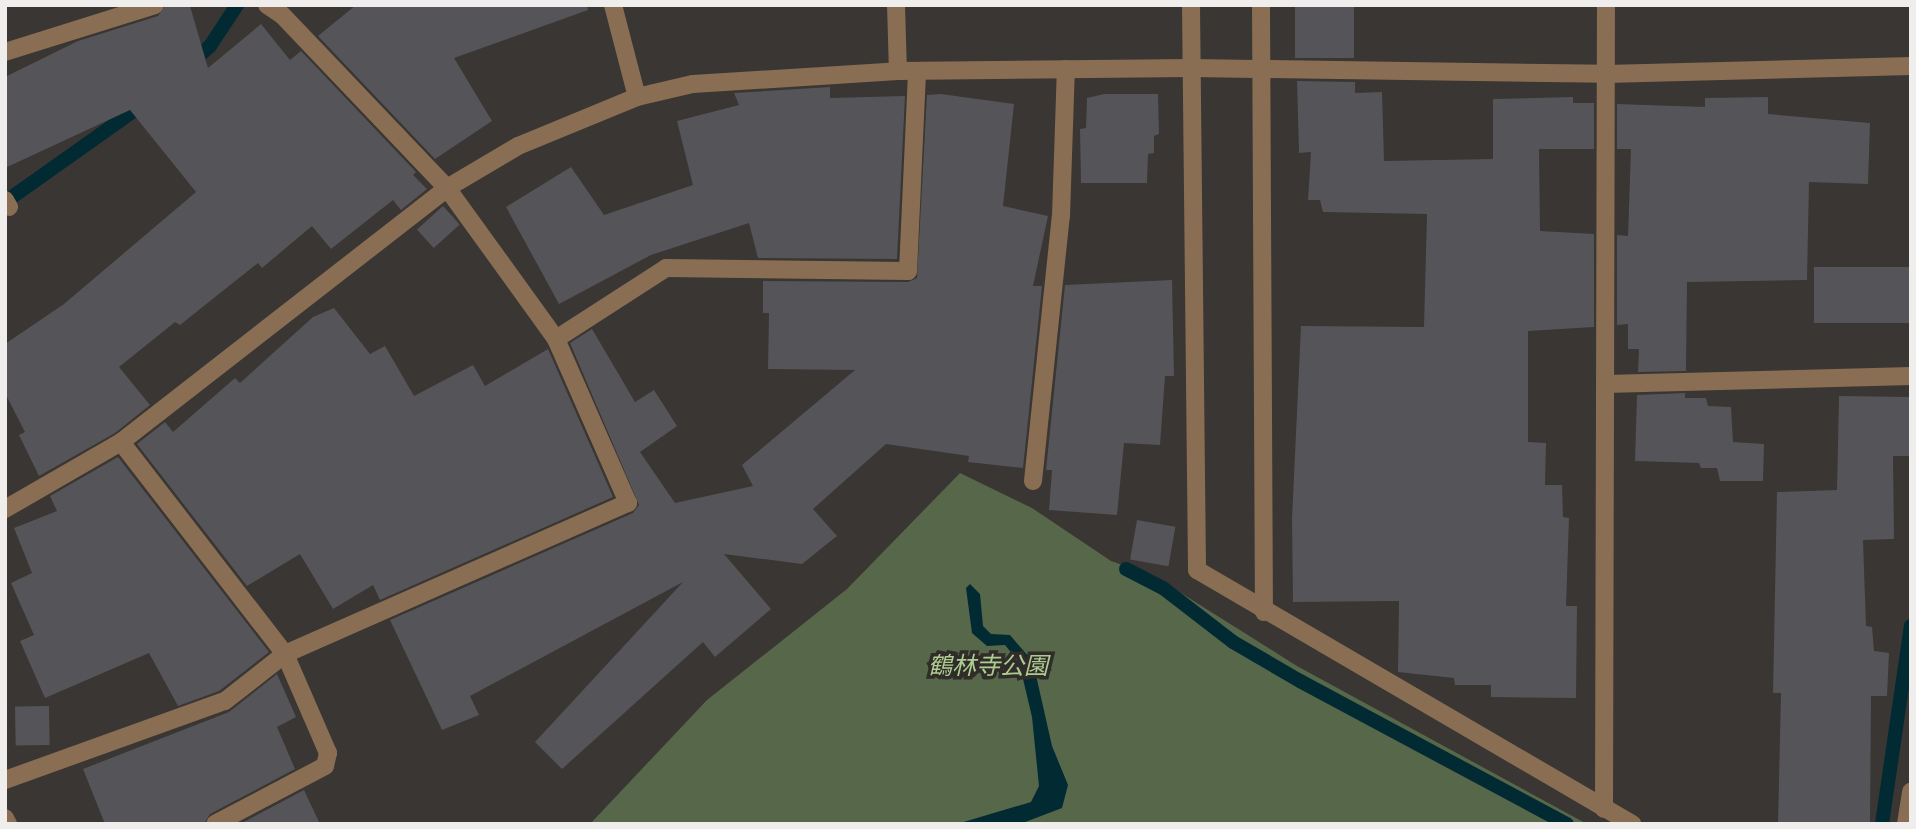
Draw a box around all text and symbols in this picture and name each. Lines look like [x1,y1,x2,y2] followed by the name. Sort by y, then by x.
[928,653,1048,681] park label: 鶴林寺公園

